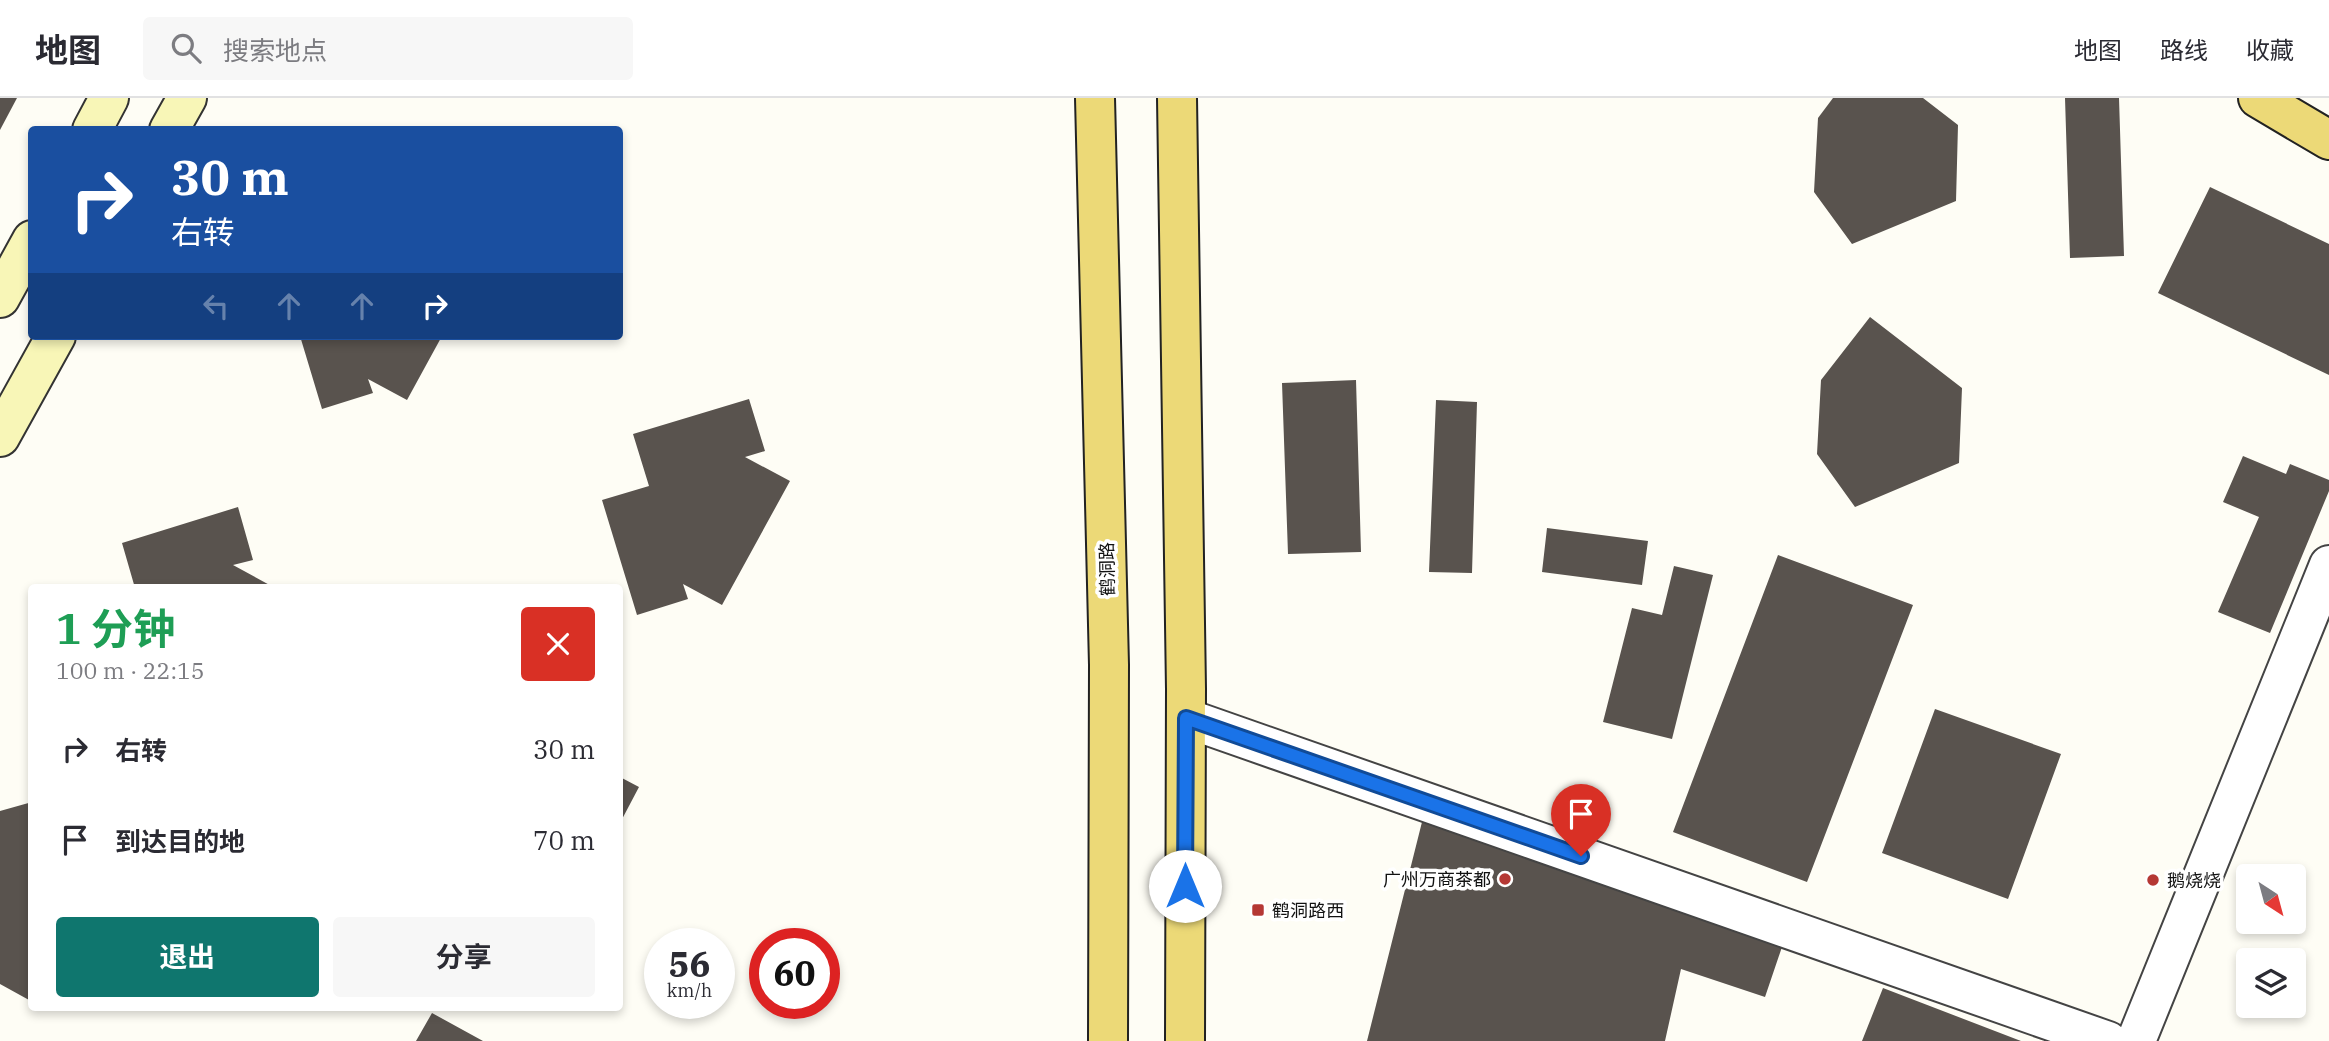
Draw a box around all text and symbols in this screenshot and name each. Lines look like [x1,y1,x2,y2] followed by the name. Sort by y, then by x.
[143,17,633,80] search box
[35,28,101,71] text: 地图
[167,29,205,67] icon: search
[223,33,327,67] text: 搜索地点
[2074,34,2122,66] text: 地图
[2160,34,2208,66] text: 路线
[2246,34,2294,66] text: 收藏
[171,145,289,208] text: 30 m
[56,154,147,245] icon: right
[171,211,235,253] text: 右转
[197,287,235,325] icon: left
[270,287,308,325] icon: ahead
[343,287,381,325] icon: ahead
[416,287,454,325] icon: right
[1095,542,1119,596] street label: 鹤洞路
[56,601,175,656] text: 1 分钟
[521,607,595,681] button: close
[56,655,205,685] text: 100 m · 22:15
[56,730,94,768] icon: right
[533,732,595,766] text: 30 m
[115,733,167,767] text: 右转
[1551,784,1611,856] pin
[1562,795,1600,833] icon: arrive
[56,821,94,859] icon: arrive
[533,823,595,857] text: 70 m
[115,824,245,858] text: 到达目的地
[1148,849,1222,923] position arrow
[2236,864,2306,934] north arrow
[2236,864,2306,1018] map controls
[1383,868,1491,891] place label: 广州万商茶都
[2167,869,2221,892] place label: 鹅烧烧
[1497,871,1513,887] marker: 广州万商茶都
[2145,872,2161,888] marker: 鹅烧烧
[1272,899,1344,922] place label: 鹤洞路西
[1250,902,1266,918] marker: 鹤洞路西
[56,917,319,997] button: 退出
[333,917,595,997] button: 分享
[749,928,840,1019] speed limit sign: 60
[668,941,711,987] text: 56
[2236,948,2306,1018] button: layers
[667,979,712,1002] text: km/h

